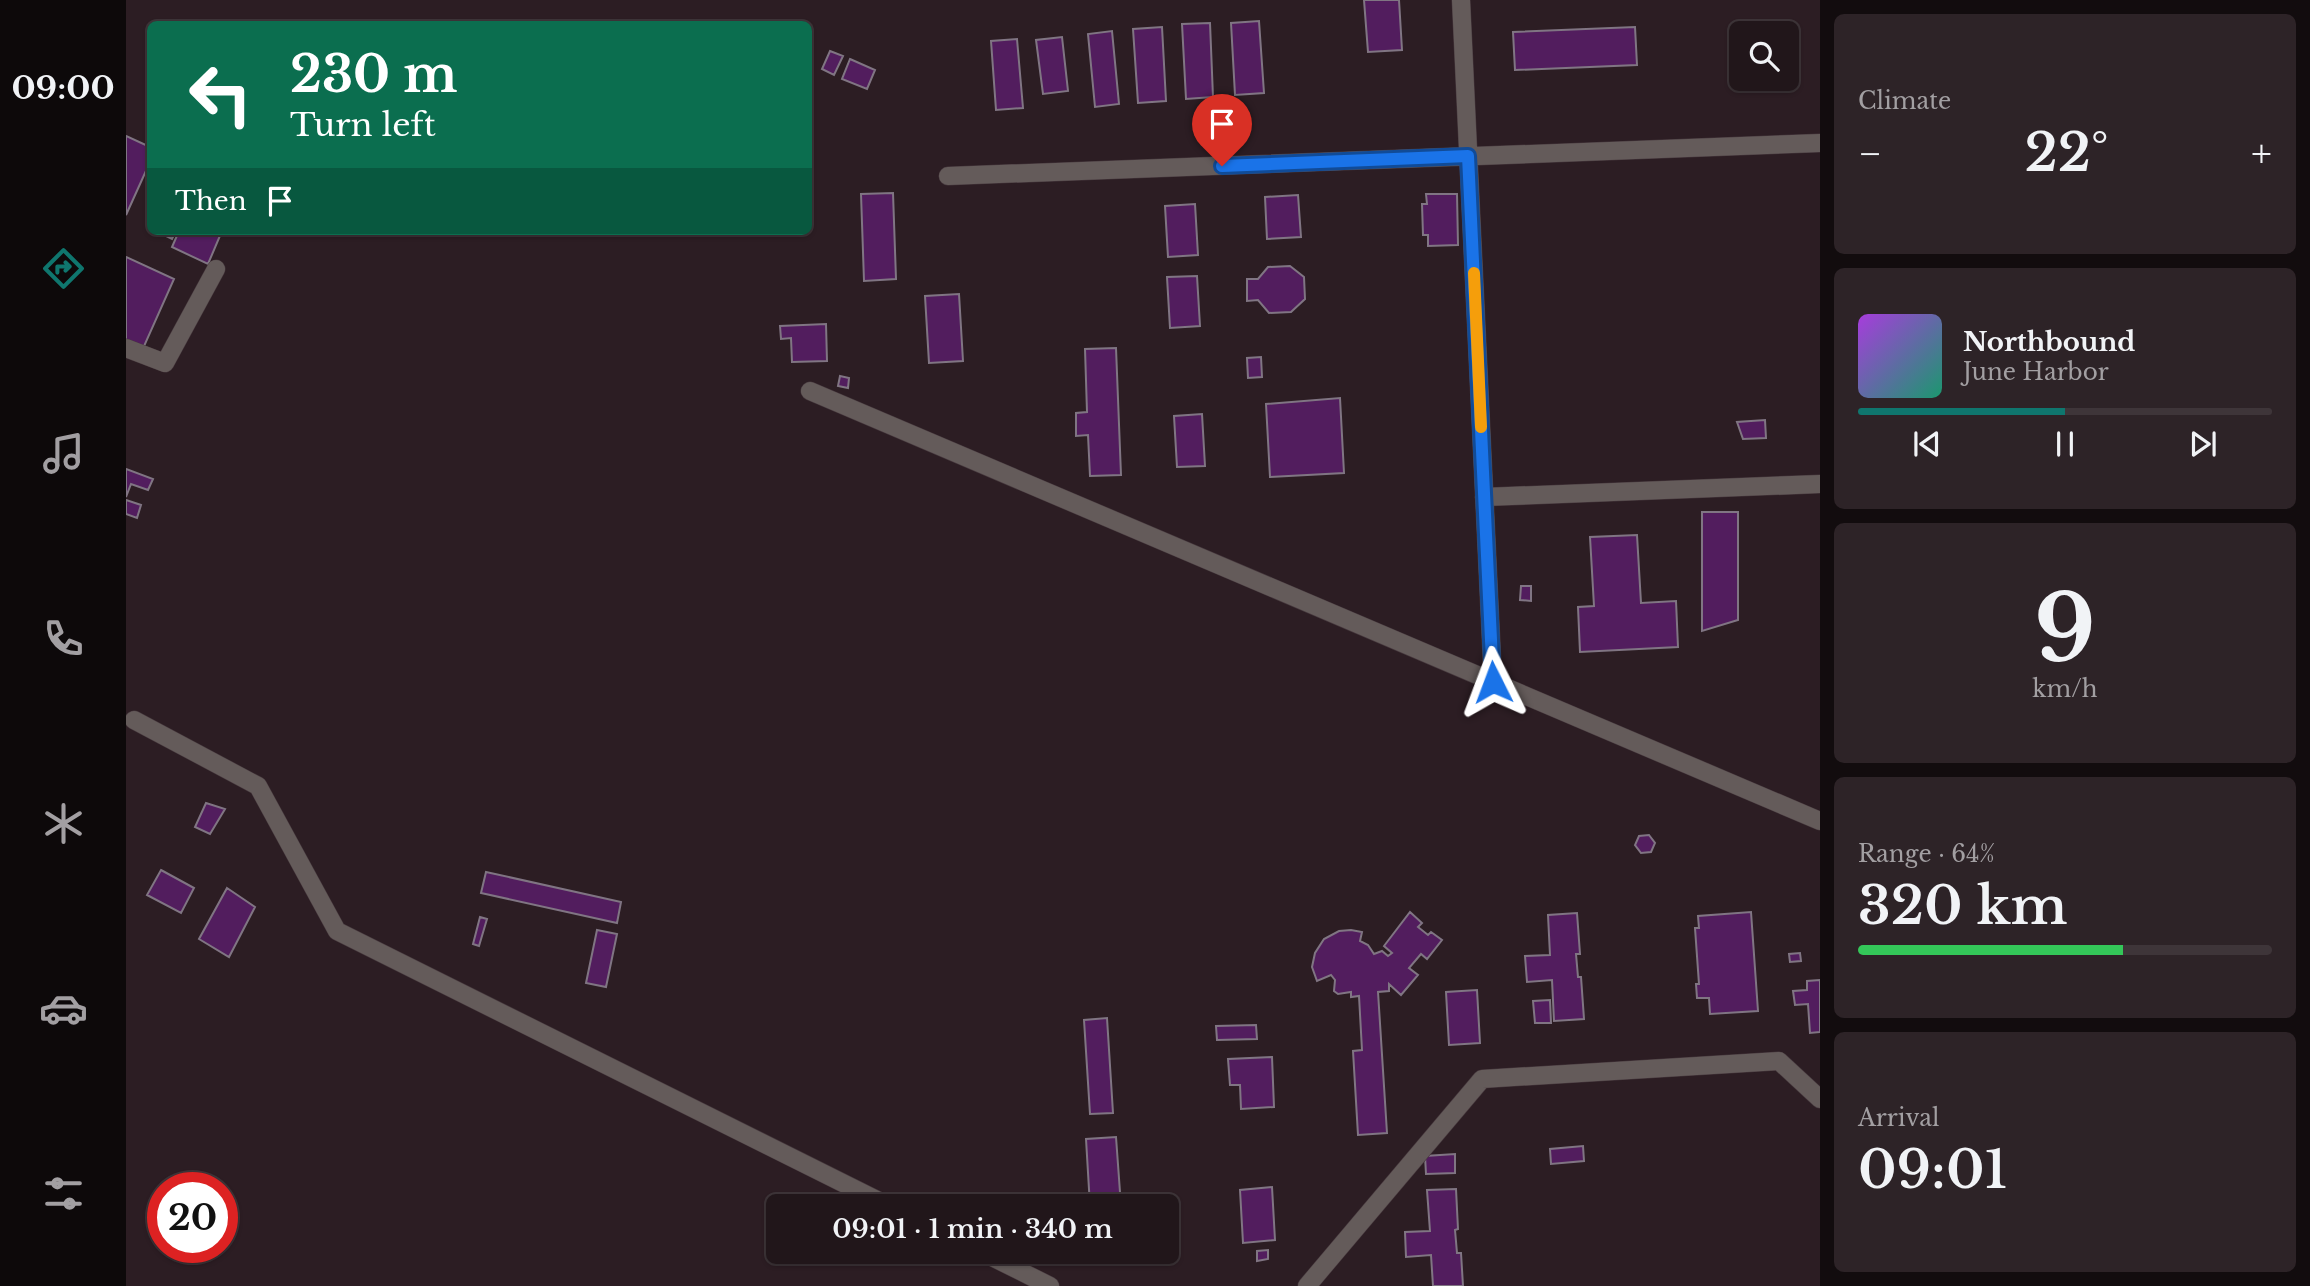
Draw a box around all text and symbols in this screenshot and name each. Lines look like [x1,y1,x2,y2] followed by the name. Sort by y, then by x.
[1729,21,1799,91] map controls
[1729,21,1799,91] button: search
[290,44,457,105] text: 230 m
[175,49,266,140] icon: left
[11,68,115,108] text: 09:00
[1858,87,1951,115] text: Climate
[1192,94,1252,166] pin
[290,105,436,145] text: Turn left
[1203,105,1241,143] icon: arrive
[2025,121,2109,185] text: 22°
[1858,130,1882,177] text: −
[2251,130,2272,177] text: +
[261,182,299,220] icon: arrive
[175,185,247,217] text: Then
[39,244,88,293] icon: directions
[1963,326,2135,358] text: Northbound
[1963,358,2109,386] text: June Harbor
[1908,425,1946,463] icon: previous
[2046,425,2084,463] icon: pause
[2184,425,2222,463] icon: next
[39,429,88,478] icon: music
[2034,573,2096,686] text: 9
[39,614,88,663] icon: phone
[1456,645,1530,719] position arrow
[2032,675,2098,703] text: km/h
[39,799,88,848] icon: climate
[1858,840,1995,868] text: Range · 64%
[1858,874,2068,938] text: 320 km
[39,984,88,1033] icon: car
[1858,1104,1939,1132] text: Arrival
[1858,1138,2007,1202] text: 09:01
[39,1169,88,1218] icon: filters
[147,1172,238,1263] speed limit sign: 20
[832,1213,1113,1245] text: 09:01 · 1 min · 340 m

